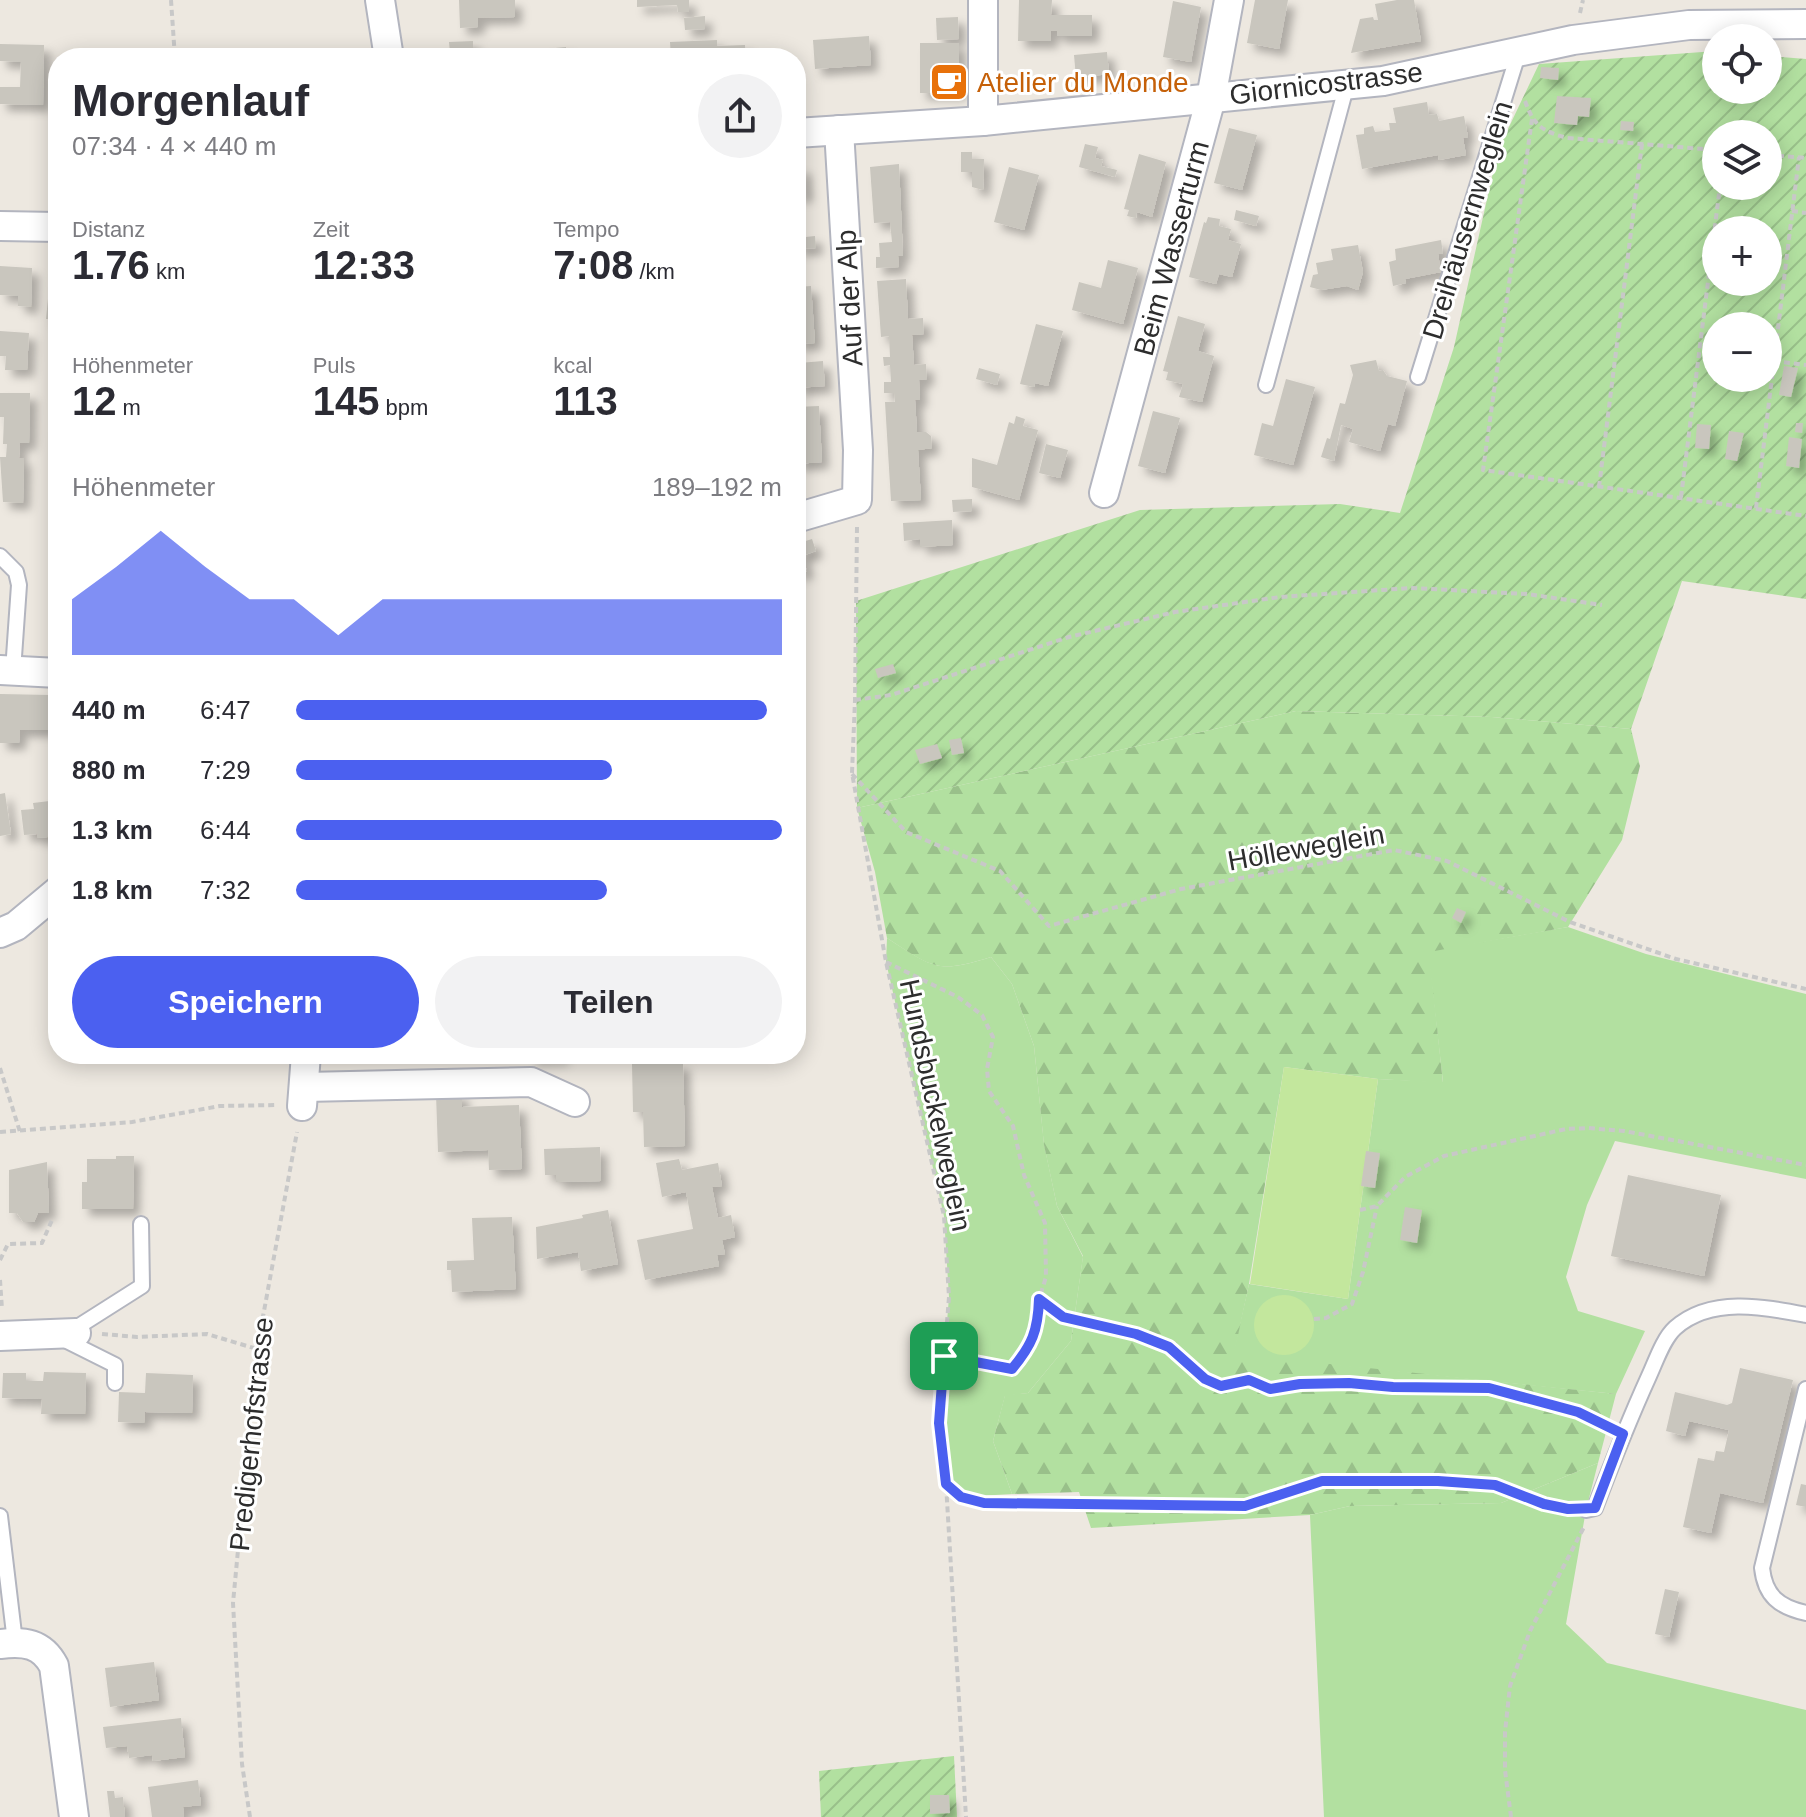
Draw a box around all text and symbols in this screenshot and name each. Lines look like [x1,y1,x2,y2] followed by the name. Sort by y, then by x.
[1702,24,1782,392] map controls
[1702,24,1782,104] button: locate
[1228,56,1424,111] street label: Giornicostrasse
[928,61,970,103] cafe icon: Atelier du Monde
[977,67,1189,98] place label: Atelier du Monde
[698,74,782,158] button: share
[72,76,309,125] text: Morgenlauf
[1416,97,1518,343] street label: Dreihäusernweglein
[1702,120,1782,200] button: layers
[72,131,277,161] text: 07:34 · 4 × 440 m
[1128,137,1215,359] street label: Beim Wasserturm
[1702,216,1782,296] button: +
[72,217,145,242] text: Distanz
[313,217,349,242] text: Zeit
[553,217,619,242] text: Tempo
[830,229,869,367] street label: Auf der Alp
[72,243,150,287] text: 1.76
[313,243,415,287] text: 12:33
[553,243,633,287] text: 7:08
[150,259,185,284] text: km
[633,259,675,284] text: /km
[1702,312,1782,392] button: −
[72,353,193,378] text: Höhenmeter
[313,353,355,378] text: Puls
[553,353,592,378] text: kcal
[72,379,117,423] text: 12
[313,379,379,423] text: 145
[553,379,618,423] text: 113
[117,395,141,420] text: m
[379,395,428,420] text: bpm
[72,472,215,502] text: Höhenmeter
[652,472,782,502] text: 189–192 m
[72,695,146,725] text: 440 m
[200,695,251,725] text: 6:47
[72,755,146,785] text: 880 m
[200,755,251,785] text: 7:29
[72,815,153,845] text: 1.3 km
[200,815,251,845] text: 6:44
[1225,818,1387,877] street label: Hölleweglein
[72,875,153,905] text: 1.8 km
[200,875,251,905] text: 7:32
[72,956,419,1048] button: Speichern
[435,956,782,1048] button: Teilen
[894,976,977,1234] street label: Hundsbuckelweglein
[224,1316,279,1553] street label: Predigerhofstrasse
[910,1322,978,1390] pin
[922,1334,966,1378] icon: arrive

